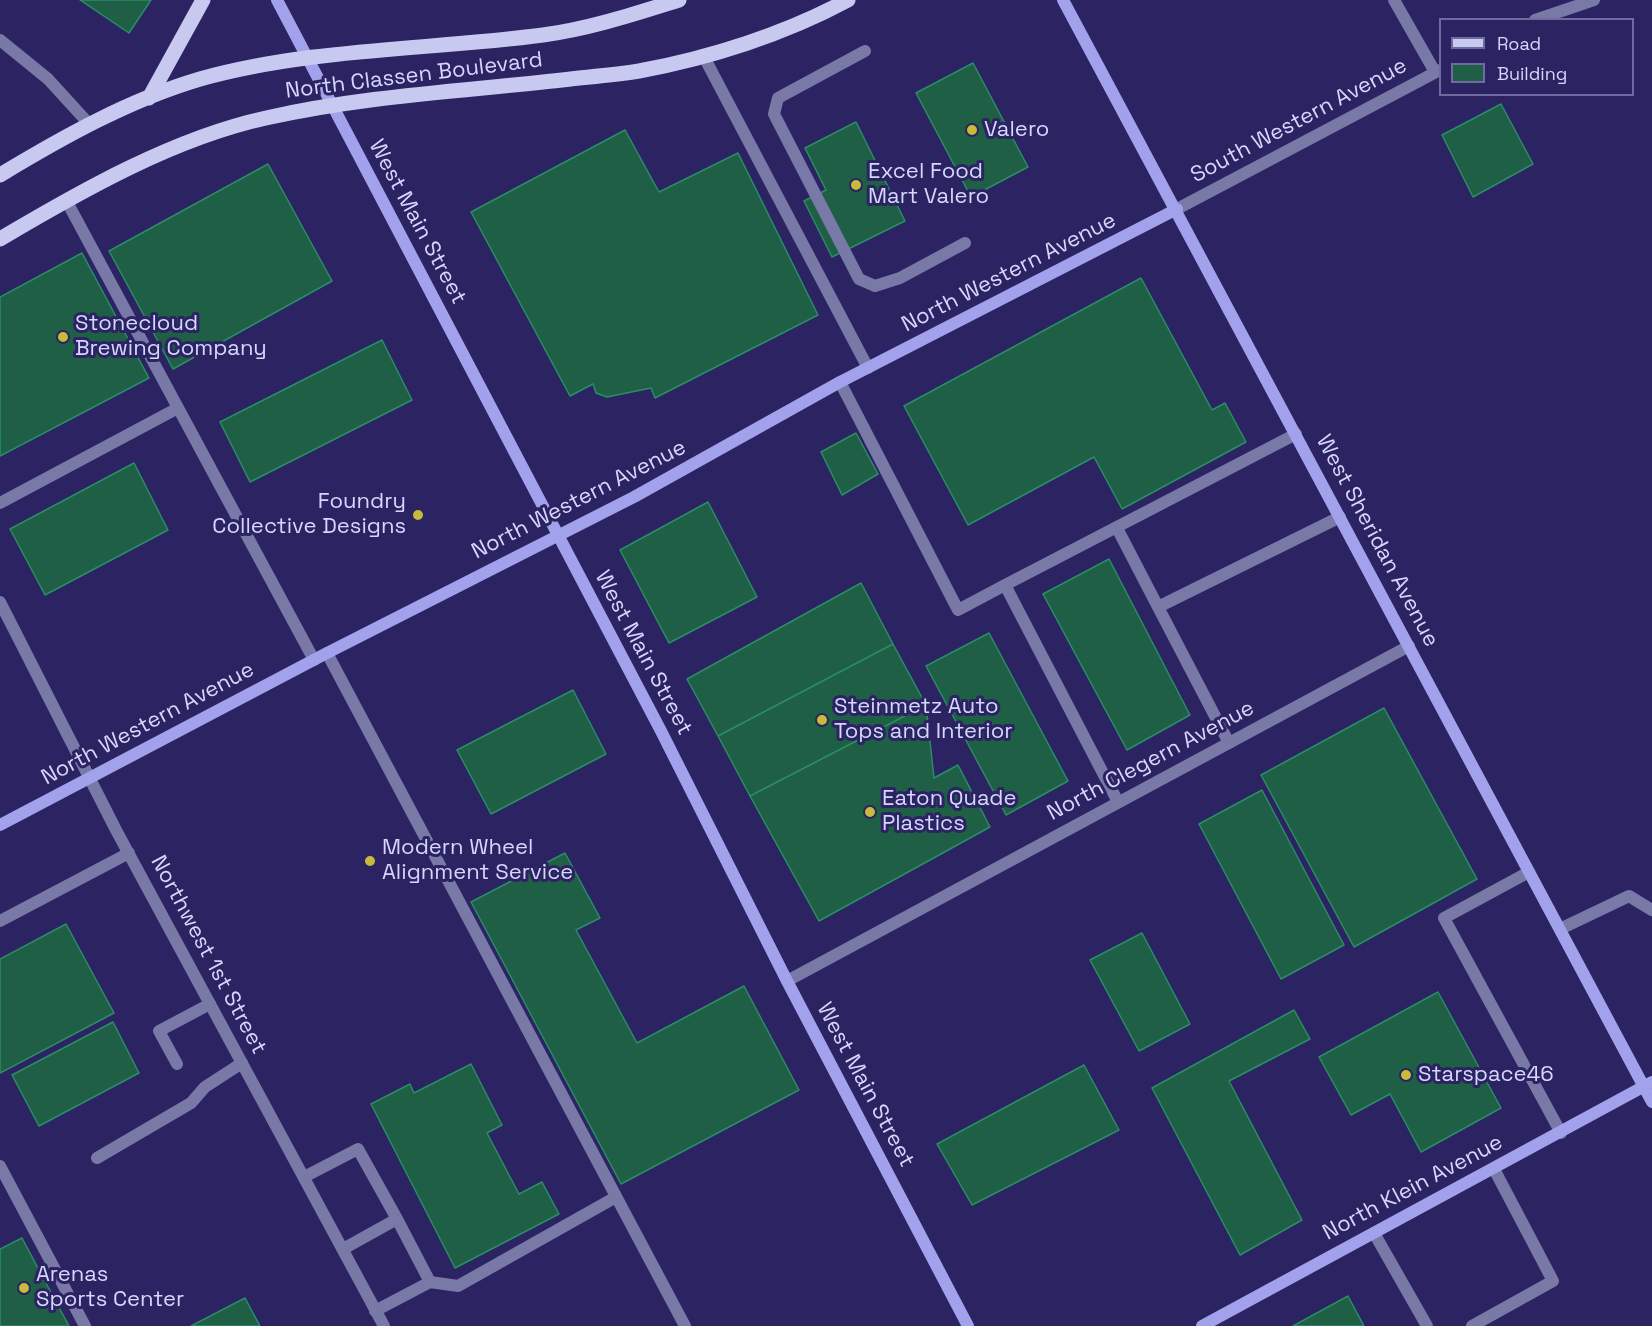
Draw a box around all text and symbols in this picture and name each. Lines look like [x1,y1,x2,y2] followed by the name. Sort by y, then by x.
[1439,18,1634,96] legend
[1497,32,1541,55] text: Road
[284,47,544,105] street label: North Classen Boulevard
[1186,53,1412,189] street label: South Western Avenue
[1497,62,1567,85] text: Building
[984,117,1049,143] place label: Valero
[965,123,979,137] marker: Valero
[362,135,472,309] street label: West Main Street
[868,159,989,210] place label: Excel Food Mart Valero
[849,178,863,192] marker: Excel Food Mart Valero
[897,207,1121,339] street label: North Western Avenue
[75,311,267,362] place label: Stonecloud Brewing Company
[56,330,70,344] marker: Stonecloud Brewing Company
[1310,430,1444,652] street label: West Sheridan Avenue
[467,434,691,566] street label: North Western Avenue
[212,489,406,540] place label: Foundry Collective Designs
[411,508,425,522] marker: Foundry Collective Designs
[588,566,698,740] street label: West Main Street
[37,657,259,791] street label: North Western Avenue
[834,694,1013,746] place label: Steinmetz Auto Tops and Interior
[1043,695,1259,827] street label: North Clegern Avenue
[815,713,829,727] marker: Steinmetz Auto Tops and Interior
[882,786,1017,837] place label: Eaton Quade Plastics
[863,805,877,819] marker: Eaton Quade Plastics
[382,835,573,886] place label: Modern Wheel Alignment Service
[144,851,272,1059] street label: Northwest 1st Street
[363,854,377,868] marker: Modern Wheel Alignment Service
[810,998,920,1172] street label: West Main Street
[1418,1062,1554,1088] place label: Starspace46
[1399,1068,1413,1082] marker: Starspace46
[1319,1129,1507,1247] street label: North Klein Avenue
[36,1262,184,1314] place label: Arenas Sports Center
[17,1281,31,1295] marker: Arenas Sports Center

